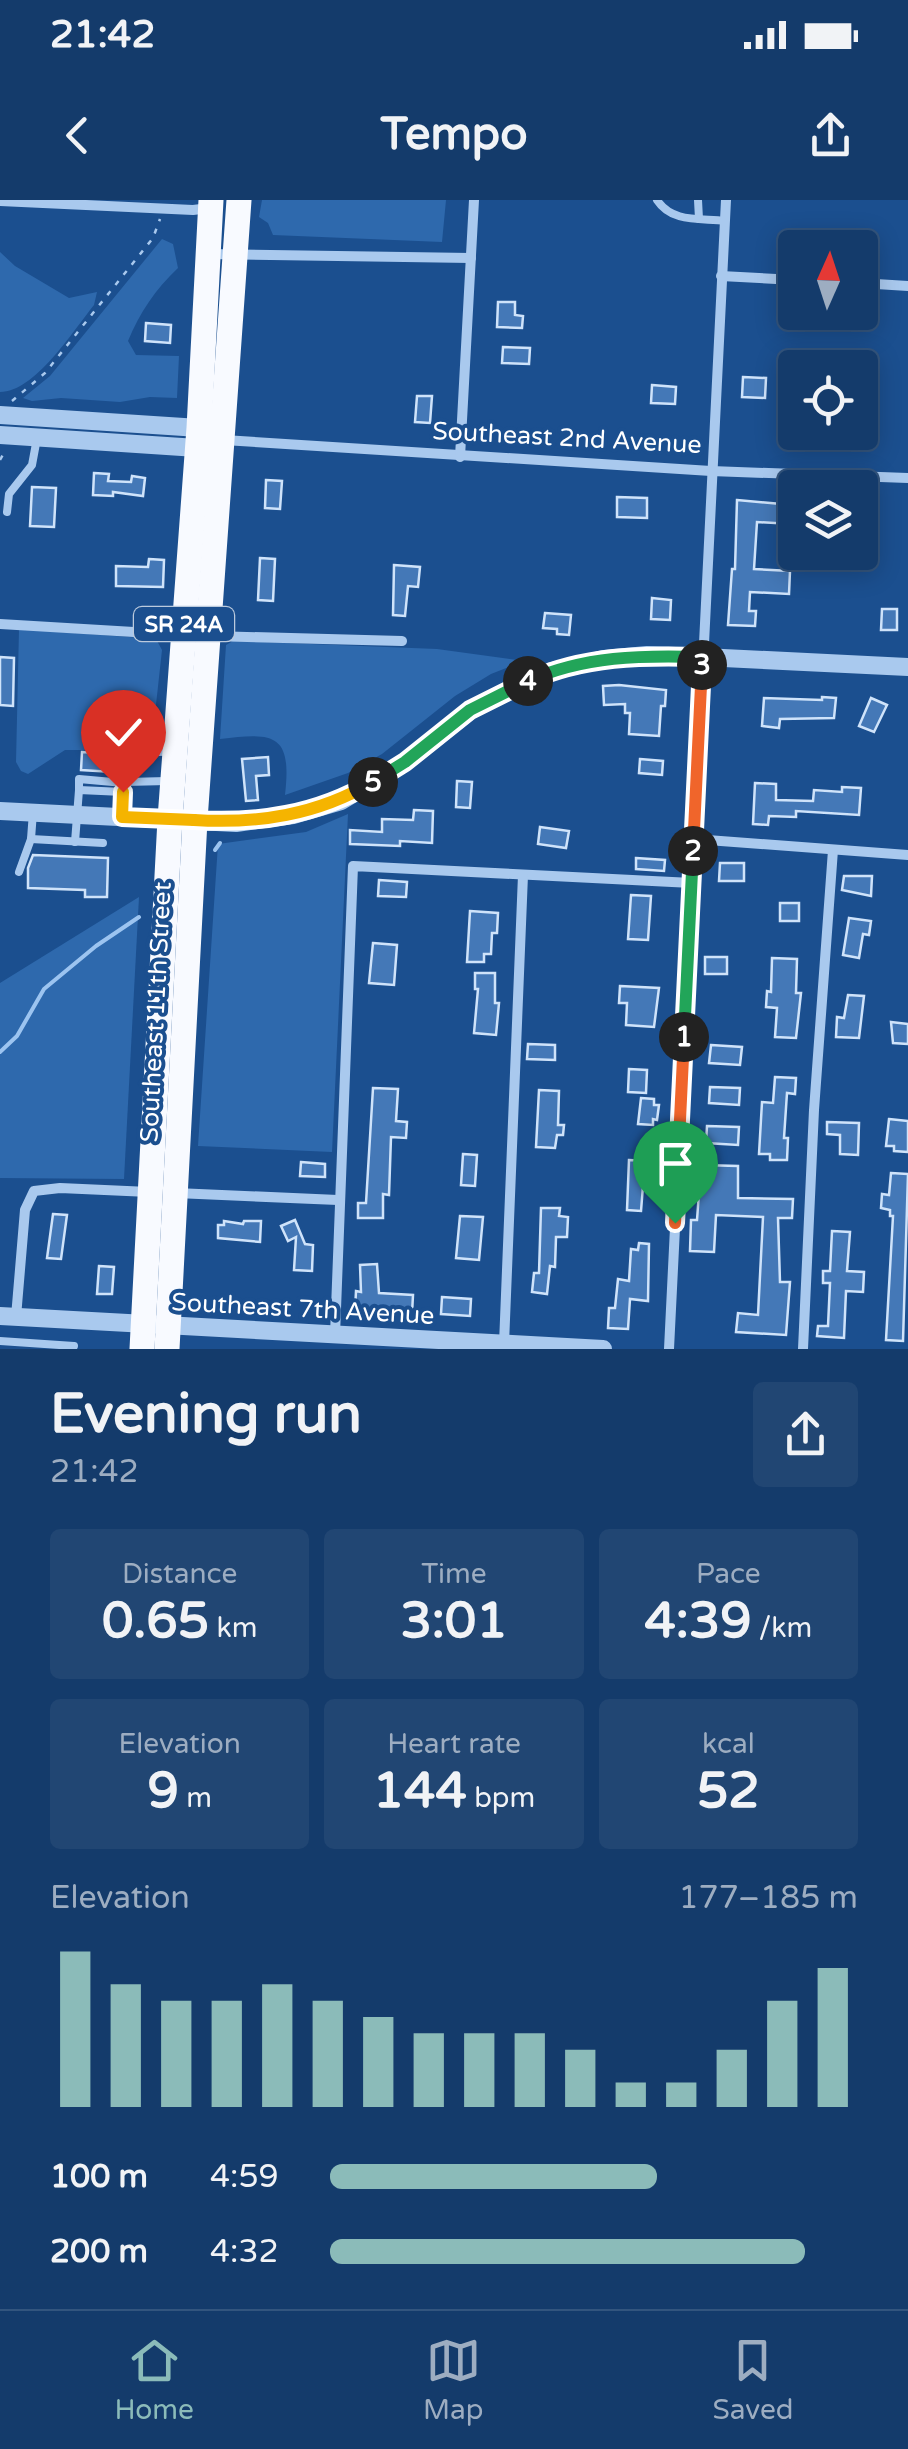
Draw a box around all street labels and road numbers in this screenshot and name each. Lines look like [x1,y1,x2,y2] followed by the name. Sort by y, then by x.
[432,416,702,460] street label: Southeast 2nd Avenue
[134,607,234,641] road number: SR 24A
[134,881,178,1143] street label: Southeast 11th Street
[171,1287,435,1331] street label: Southeast 7th Avenue

